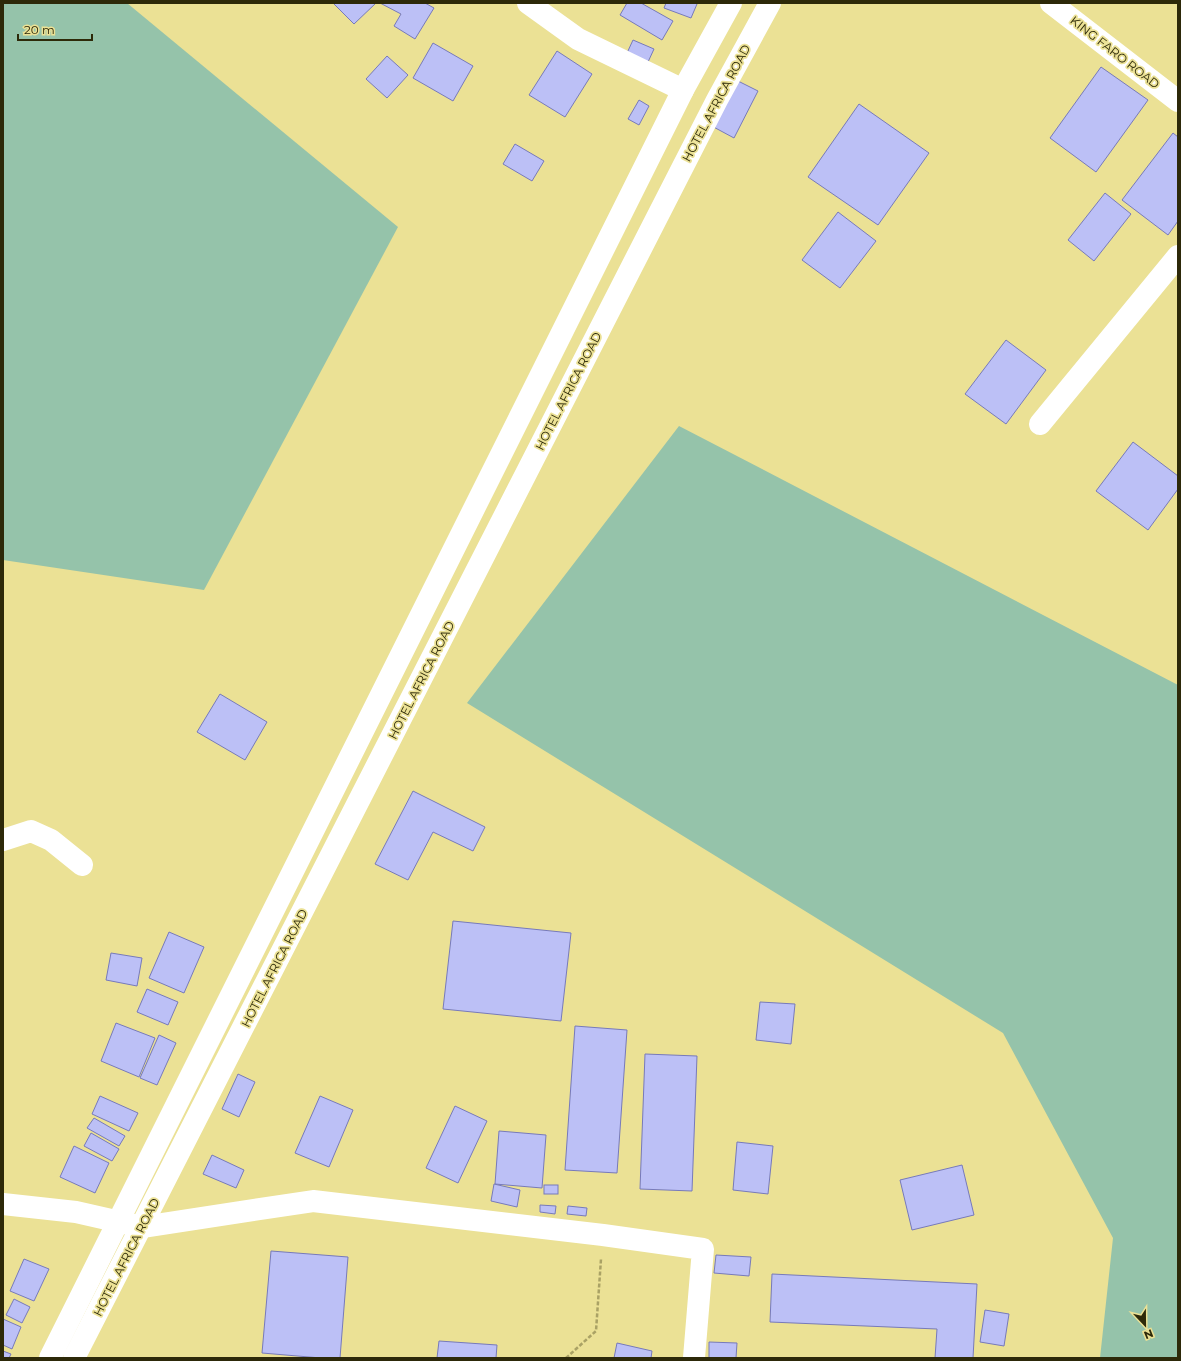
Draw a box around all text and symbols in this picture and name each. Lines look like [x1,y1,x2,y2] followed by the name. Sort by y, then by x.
[1067,12,1163,92] street label: KING FARO ROAD
[18,16,92,42] scale bar
[24,22,55,37] text: 20 m
[679,42,753,164] street label: HOTEL AFRICA ROAD
[532,329,604,453] street label: HOTEL AFRICA ROAD
[385,618,457,742] street label: HOTEL AFRICA ROAD
[238,906,310,1030] street label: HOTEL AFRICA ROAD
[90,1195,162,1319] street label: HOTEL AFRICA ROAD
[1125,1305,1165,1345] north arrow
[1142,1326,1155,1342] text: N

